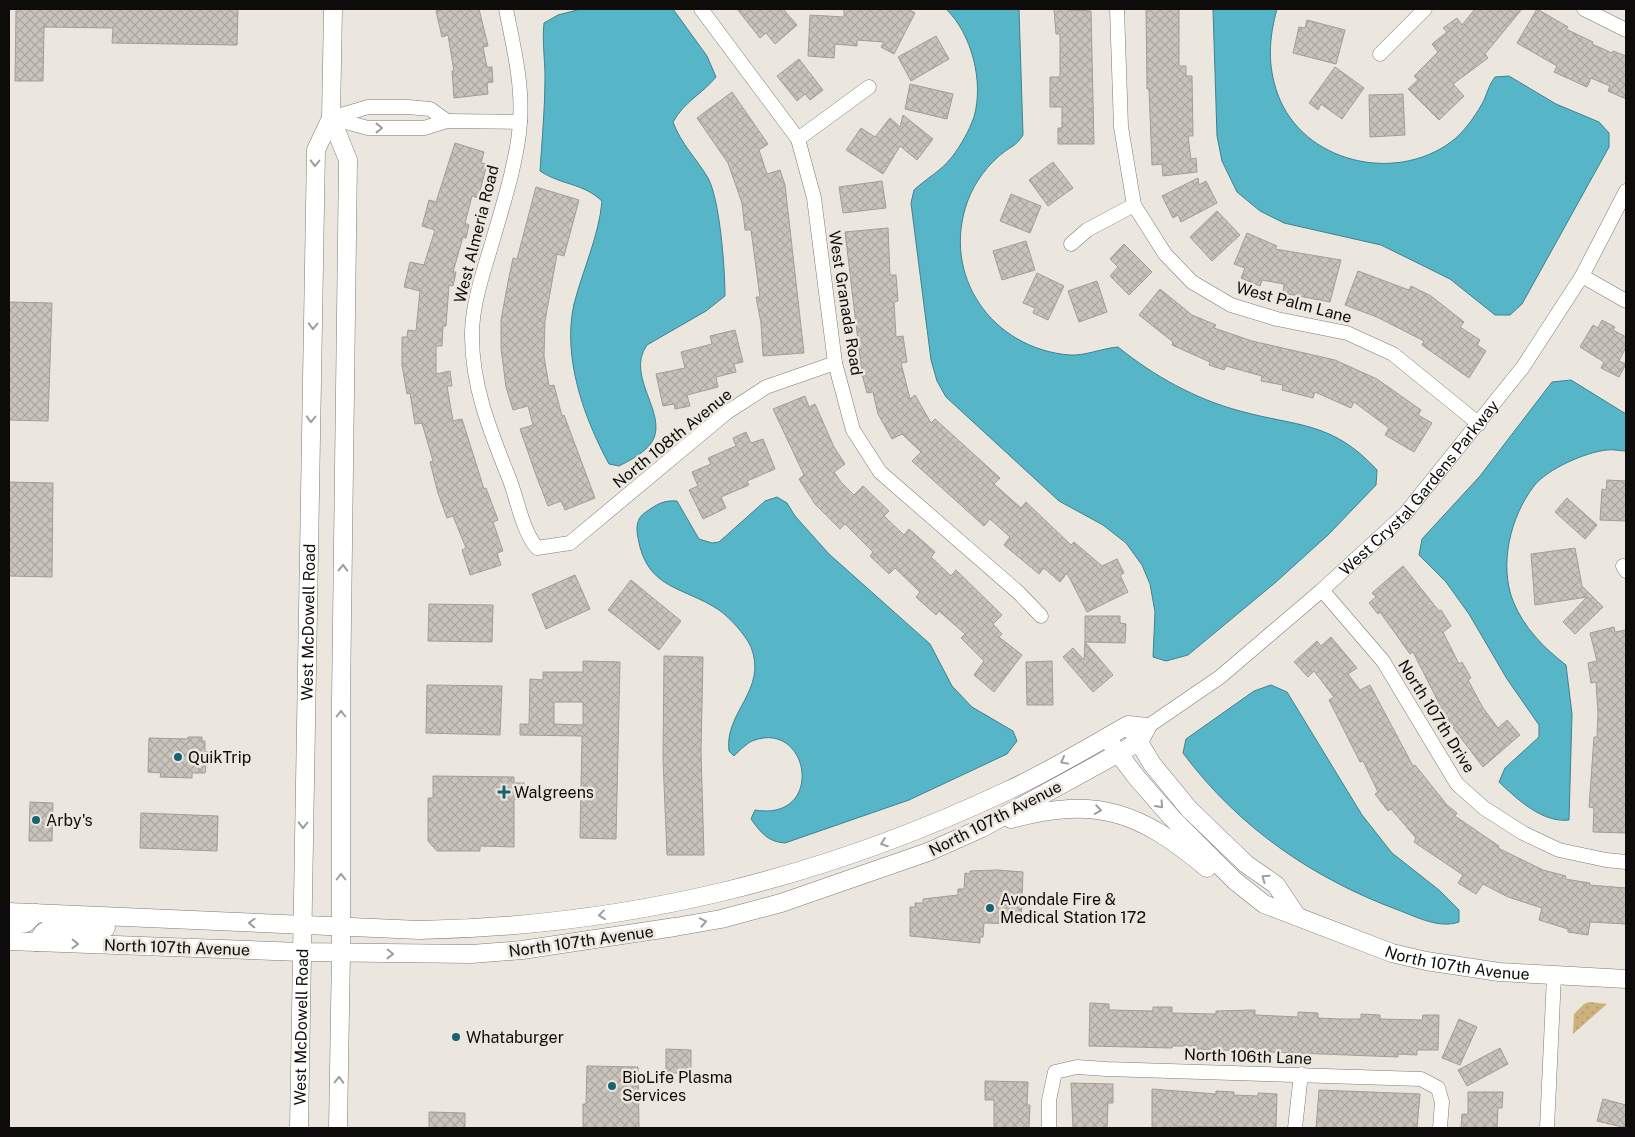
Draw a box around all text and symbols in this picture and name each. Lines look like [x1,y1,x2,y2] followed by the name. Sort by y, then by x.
[375,123,383,133] one-way arrow
[310,159,321,167] one-way arrow
[450,163,503,305] street label: West Almeria Road
[825,229,866,377] street label: West Granada Road
[1234,278,1354,327] street label: West Palm Lane
[308,322,318,330] one-way arrow
[609,385,735,492] street label: North 108th Avenue
[1336,396,1503,579] street label: West Crystal Gardens Parkway
[306,415,317,423] one-way arrow
[297,543,319,701] street label: West McDowell Road
[338,564,348,572] one-way arrow
[1394,656,1479,776] street label: North 107th Drive
[336,710,346,718] one-way arrow
[188,748,251,767] place label: QuikTrip
[172,751,184,763] marker: QuikTrip
[1060,755,1069,765] one-way arrow
[926,777,1065,860] street label: North 107th Avenue
[514,783,594,802] place label: Walgreens
[498,786,510,798] marker: Walgreens
[1154,799,1163,808] one-way arrow
[1094,805,1103,815] one-way arrow
[46,811,93,830] place label: Arby's
[30,814,42,826] marker: Arby's
[297,821,308,829] one-way arrow
[881,837,889,847] one-way arrow
[336,873,346,880] one-way arrow
[1262,875,1271,884] one-way arrow
[1000,890,1146,927] place label: Avondale Fire & Medical Station 172
[984,902,996,914] marker: Avondale Fire & Medical Station 172
[598,909,606,920] one-way arrow
[699,917,707,928] one-way arrow
[248,918,256,928] one-way arrow
[507,922,655,961] street label: North 107th Avenue
[104,935,250,960] street label: North 107th Avenue
[71,938,79,949] one-way arrow
[1382,942,1530,984] street label: North 107th Avenue
[290,948,312,1106] street label: West McDowell Road
[386,948,394,959] one-way arrow
[466,1028,564,1047] place label: Whataburger
[450,1031,462,1043] marker: Whataburger
[1184,1045,1312,1068] street label: North 106th Lane
[622,1068,732,1105] place label: BioLife Plasma Services
[333,1075,344,1083] one-way arrow
[606,1080,618,1092] marker: BioLife Plasma Services

